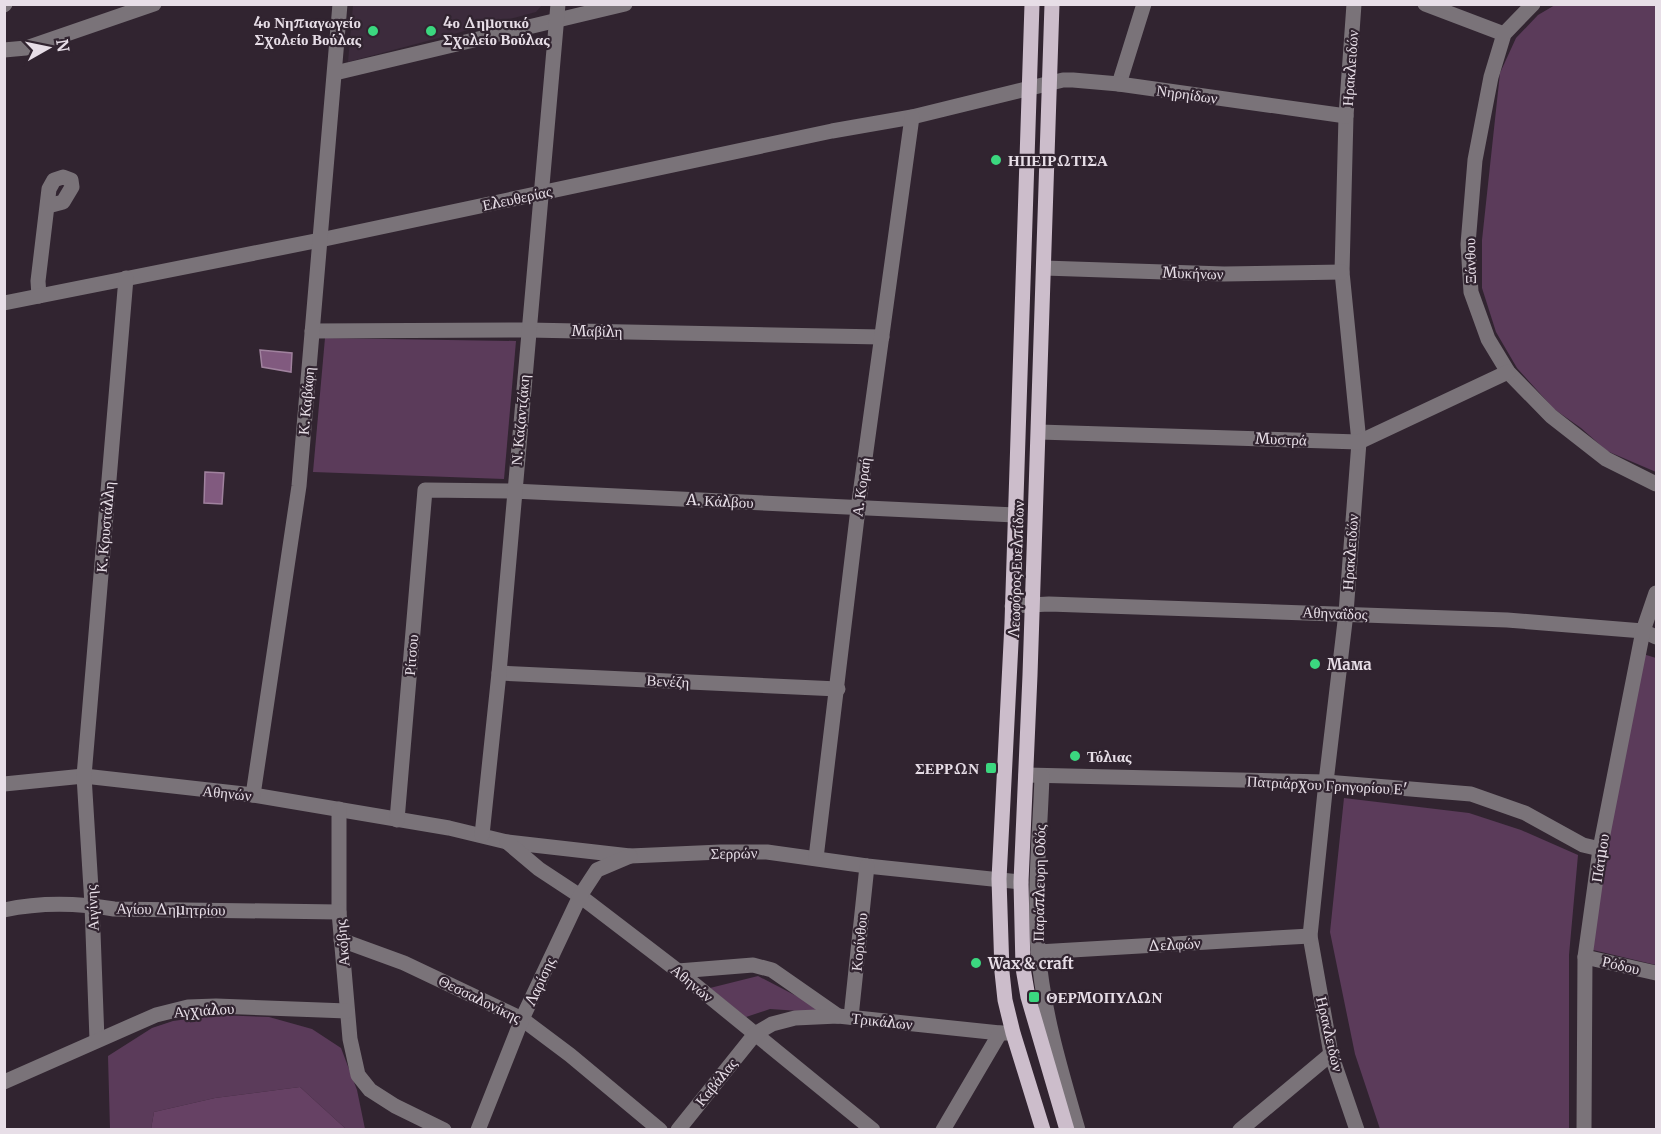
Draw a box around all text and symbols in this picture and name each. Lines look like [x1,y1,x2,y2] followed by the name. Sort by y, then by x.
[254,13,362,49] place label: 4ο Νηπιαγωγείο Σχολείο Βούλας
[443,13,550,49] place label: 4ο Δημοτικό Σχολείο Βούλας
[18,18,78,78] north arrow
[366,24,380,38] marker: 4ο Νηπιαγωγείο Σχολείο Βούλας
[424,24,438,38] marker: 4ο Δημοτικό Σχολείο Βούλας
[1338,29,1362,107] street label: Ηρακλειδών
[52,38,74,54] text: N
[1155,80,1219,108] street label: Νηρηίδων
[1008,151,1108,170] place label: ΗΠΕΙΡΩΤΙΣΑ
[989,153,1003,167] marker: ΗΠΕΙΡΩΤΙΣΑ
[481,181,553,215] street label: Ελευθερίας
[1460,238,1480,284] street label: Ξάνθου
[1162,262,1224,284] street label: Μυκήνων
[571,321,623,341] street label: Μαβίλη
[294,366,318,436] street label: Κ. Καβάφη
[507,373,533,466] street label: Ν. Καζαντζάκη
[1255,429,1307,449] street label: Μυστρά
[847,456,875,518] street label: Α. Κοραή
[92,481,118,573] street label: Κ. Κρυστάλλη
[685,490,754,512] street label: A. Κάλβου
[1004,500,1028,639] street label: Λεωφόρος Ευελπίδων
[1338,513,1362,591] street label: Ηρακλειδών
[1302,602,1368,624] street label: Αθηναΐδος
[400,634,422,676] street label: Ρίτσου
[1327,655,1372,674] place label: Мама
[1308,657,1322,671] marker: Мама
[646,670,690,692] street label: Βενέζη
[1087,747,1132,766] place label: Τόλιας
[1068,749,1082,763] marker: Τόλιας
[915,759,979,778] place label: ΣΕΡΡΩΝ
[984,761,998,775] marker: ΣΕΡΡΩΝ
[1246,771,1408,799] street label: Πατριάρχου Γρηγορίου Ε'
[201,781,253,805] street label: Αθηνών
[1028,824,1050,942] street label: Παράπλευρη Οδός
[1587,832,1613,884] street label: Πάτμου
[711,843,758,863] street label: Σερρών
[81,884,103,932] street label: Αιγίνης
[116,899,226,919] street label: Αγίου Δημητρίου
[846,912,872,972] street label: Κορίνθου
[330,919,354,967] street label: Ακόβης
[1147,933,1201,955] street label: Δελφών
[1600,951,1642,979] street label: Ρόδου
[520,954,559,1009] street label: Λαρίσης
[987,954,1074,973] place label: Wax & craft
[969,956,983,970] marker: Wax & craft
[667,960,717,1006] street label: Αθηνών
[436,971,524,1027] street label: Θεσσαλονίκης
[1046,988,1163,1007] place label: ΘΕΡΜΟΠΥΛΩΝ
[1027,990,1041,1004] marker: ΘΕΡΜΟΠΥΛΩΝ
[1312,995,1348,1074] street label: Ηρακλειδών
[173,998,235,1022] street label: Αγχιάλου
[850,1008,914,1034] street label: Τρικάλων
[691,1054,741,1110] street label: Καβάλας

